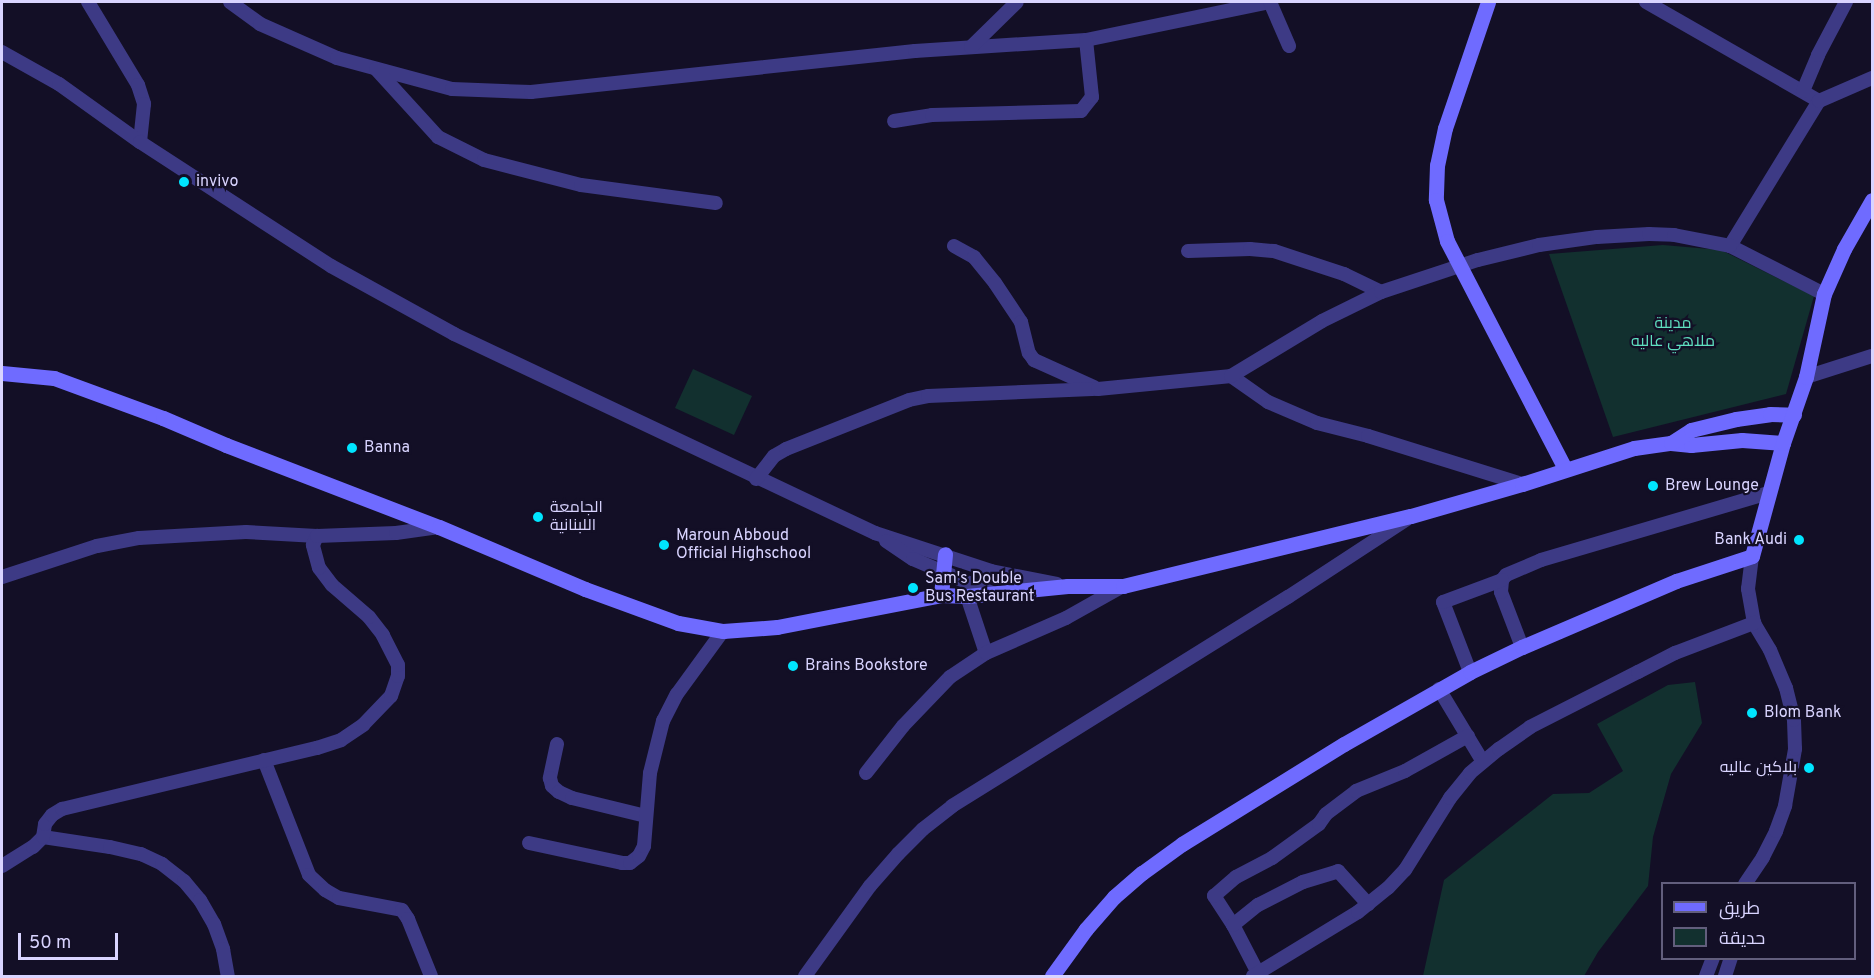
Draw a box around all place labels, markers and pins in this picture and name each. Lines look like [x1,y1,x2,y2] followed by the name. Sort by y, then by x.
[196,172,238,192] place label: invivo
[177,175,191,189] marker: invivo
[364,438,410,458] place label: Banna
[345,441,359,455] marker: Banna
[1665,476,1759,496] place label: Brew Lounge
[1646,479,1660,493] marker: Brew Lounge
[550,498,603,536] place label: الجامعة اللبنانية
[531,510,545,524] marker: الجامعة اللبنانية
[676,526,811,564] place label: Maroun Abboud Official Highschool
[1714,530,1787,550] place label: Bank Audi
[1792,533,1806,547] marker: Bank Audi
[657,538,671,552] marker: Maroun Abboud Official Highschool
[925,569,1035,607] place label: Sam's Double Bus Restaurant
[906,581,920,595] marker: Sam's Double Bus Restaurant
[805,656,928,676] place label: Brains Bookstore
[786,659,800,673] marker: Brains Bookstore
[1764,703,1842,723] place label: Blom Bank
[1745,706,1759,720] marker: Blom Bank
[1720,758,1797,778] place label: بلاكين عاليه
[1802,761,1816,775] marker: بلاكين عاليه

